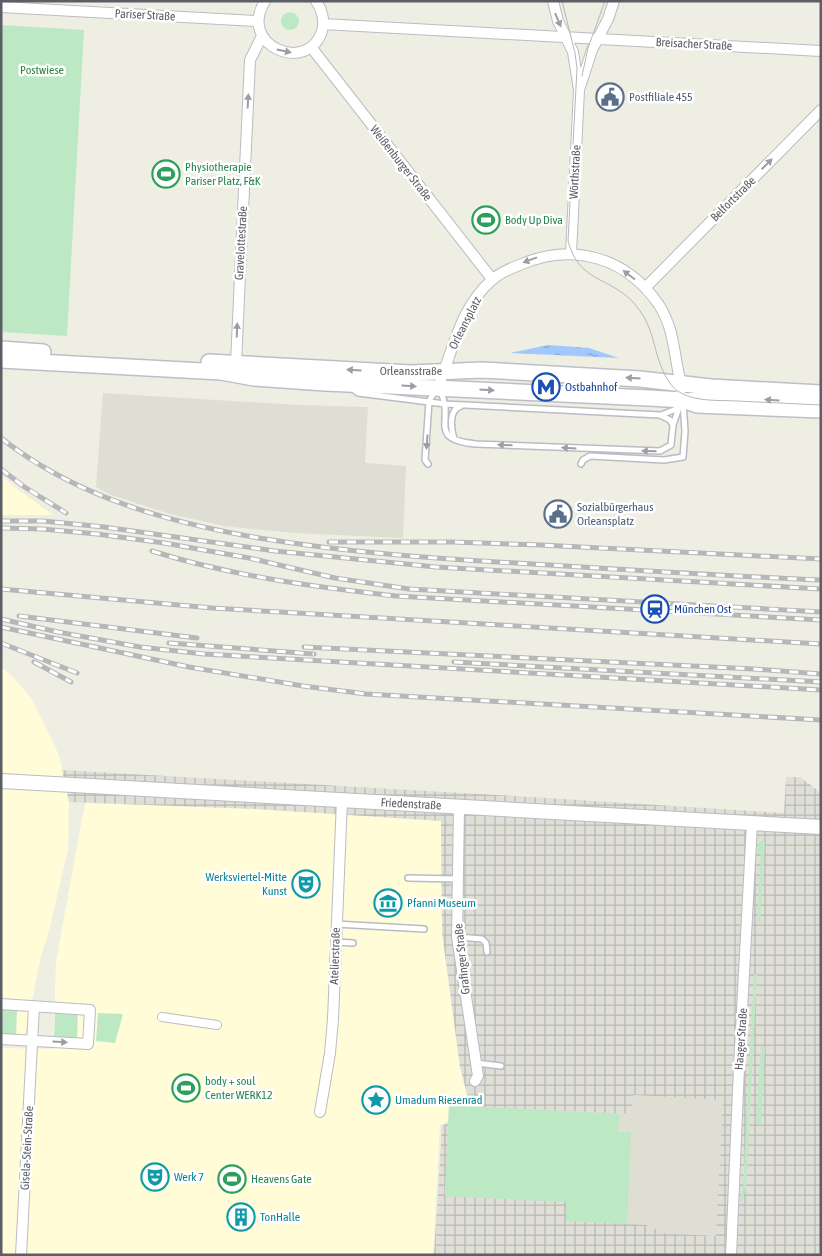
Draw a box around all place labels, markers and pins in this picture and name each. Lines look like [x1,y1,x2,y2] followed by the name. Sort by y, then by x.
[595,82,625,112] public building icon: Postfiliale 455
[629,90,693,104] place label: Postfiliale 455
[151,159,181,189] sports icon: Physiotherapie Pariser Platz, F&K
[185,160,261,188] place label: Physiotherapie Pariser Platz, F&K
[471,205,501,235] sports icon: Body Up Diva
[505,213,563,227] place label: Body Up Diva
[531,372,561,402] metro station icon: Ostbahnhof
[565,380,618,394] place label: Ostbahnhof
[543,499,573,529] public building icon: Sozialbürgerhaus Orleansplatz
[577,500,653,528] place label: Sozialbürgerhaus Orleansplatz
[640,594,670,624] station icon: München Ost
[674,602,732,616] place label: München Ost
[291,869,321,899] theatre icon: Werksviertel-Mitte Kunst
[206,870,288,898] place label: Werksviertel-Mitte Kunst
[373,888,403,918] museum icon: Pfanni Museum
[407,896,476,910] place label: Pfanni Museum
[171,1073,201,1103] sports icon: body + soul Center WERK12
[205,1074,273,1102] place label: body + soul Center WERK12
[361,1085,391,1115] place icon: Umadum Riesenrad
[395,1093,482,1107] place label: Umadum Riesenrad
[140,1162,170,1192] theatre icon: Werk 7
[217,1164,247,1194] sports icon: Heavens Gate
[174,1170,204,1184] place label: Werk 7
[251,1172,312,1186] place label: Heavens Gate
[226,1202,256,1232] building icon: TonHalle
[260,1210,300,1224] place label: TonHalle

